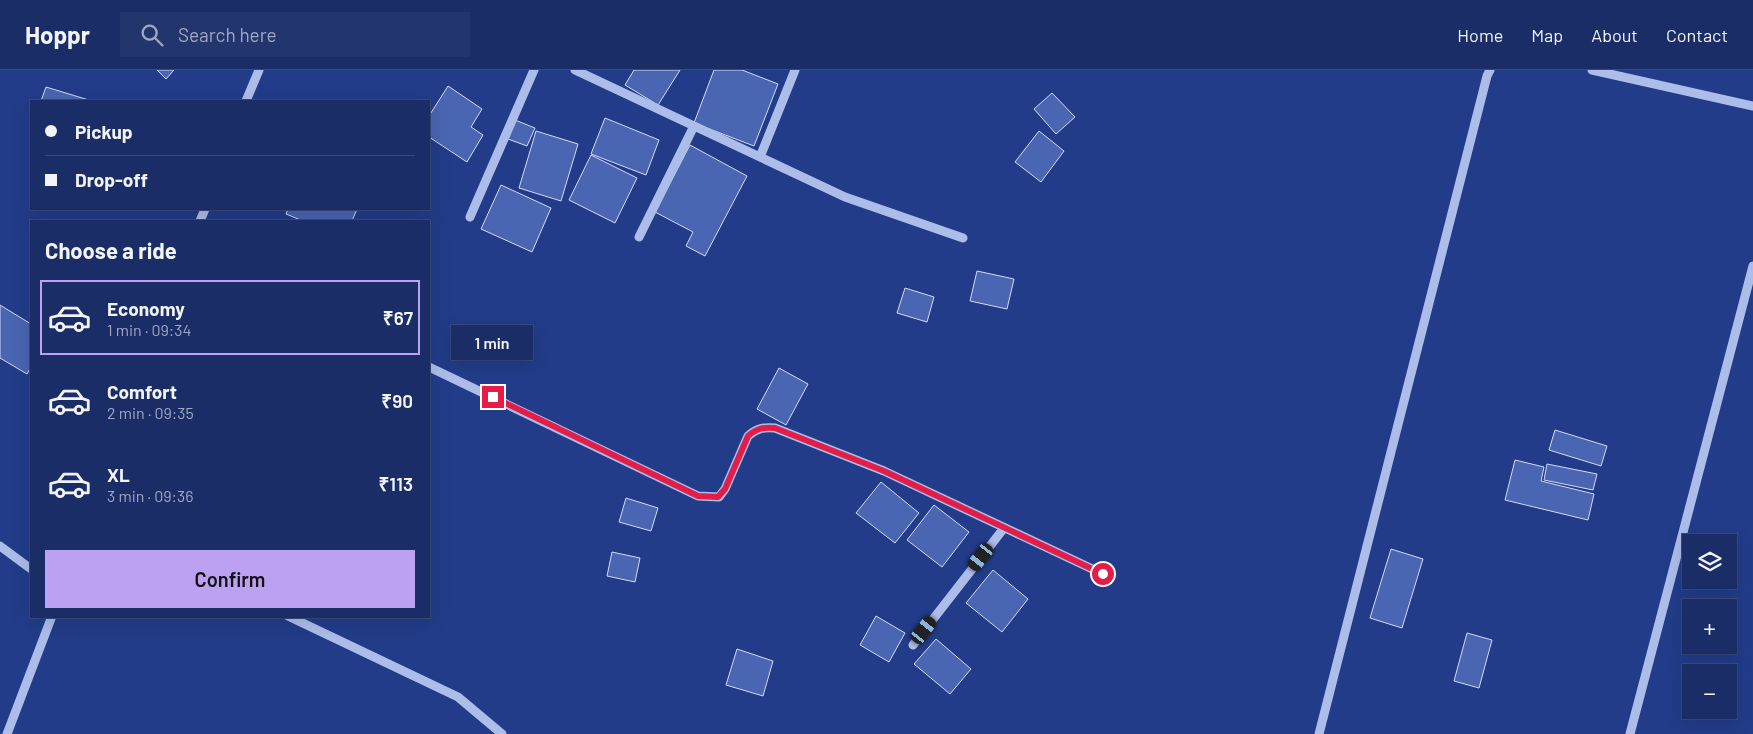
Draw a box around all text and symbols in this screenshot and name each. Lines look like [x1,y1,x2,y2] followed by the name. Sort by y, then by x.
[120,12,470,57] search box
[25,20,90,49] text: Hoppr
[138,21,166,49] icon: search
[178,23,277,46] text: Search here
[1457,24,1503,46] text: Home
[1531,24,1563,46] text: Map
[1591,24,1638,46] text: About
[1666,24,1728,46] text: Contact
[75,120,133,143] text: Pickup
[75,168,148,191] text: Drop-off
[45,237,177,263] text: Choose a ride
[47,295,92,340] icon: car
[107,297,185,320] text: Economy
[383,306,413,329] text: ₹67
[107,320,191,339] text: 1 min · 09:34
[452,325,534,360] callout: 1 min
[475,333,509,352] text: 1 min
[47,378,92,423] icon: car
[107,380,177,403] text: Comfort
[482,386,504,408] route end
[381,389,413,412] text: ₹90
[107,403,194,422] text: 2 min · 09:35
[47,461,92,506] icon: car
[107,463,130,486] text: XL
[379,472,413,495] text: ₹113
[107,486,193,505] text: 3 min · 09:36
[1682,534,1737,719] map controls
[1682,534,1737,589] button: layers
[965,541,996,573] car
[45,550,415,608] button: Confirm
[1092,563,1114,585] route start
[1682,599,1737,654] button: +
[908,614,939,646] car
[1682,664,1737,719] button: −

